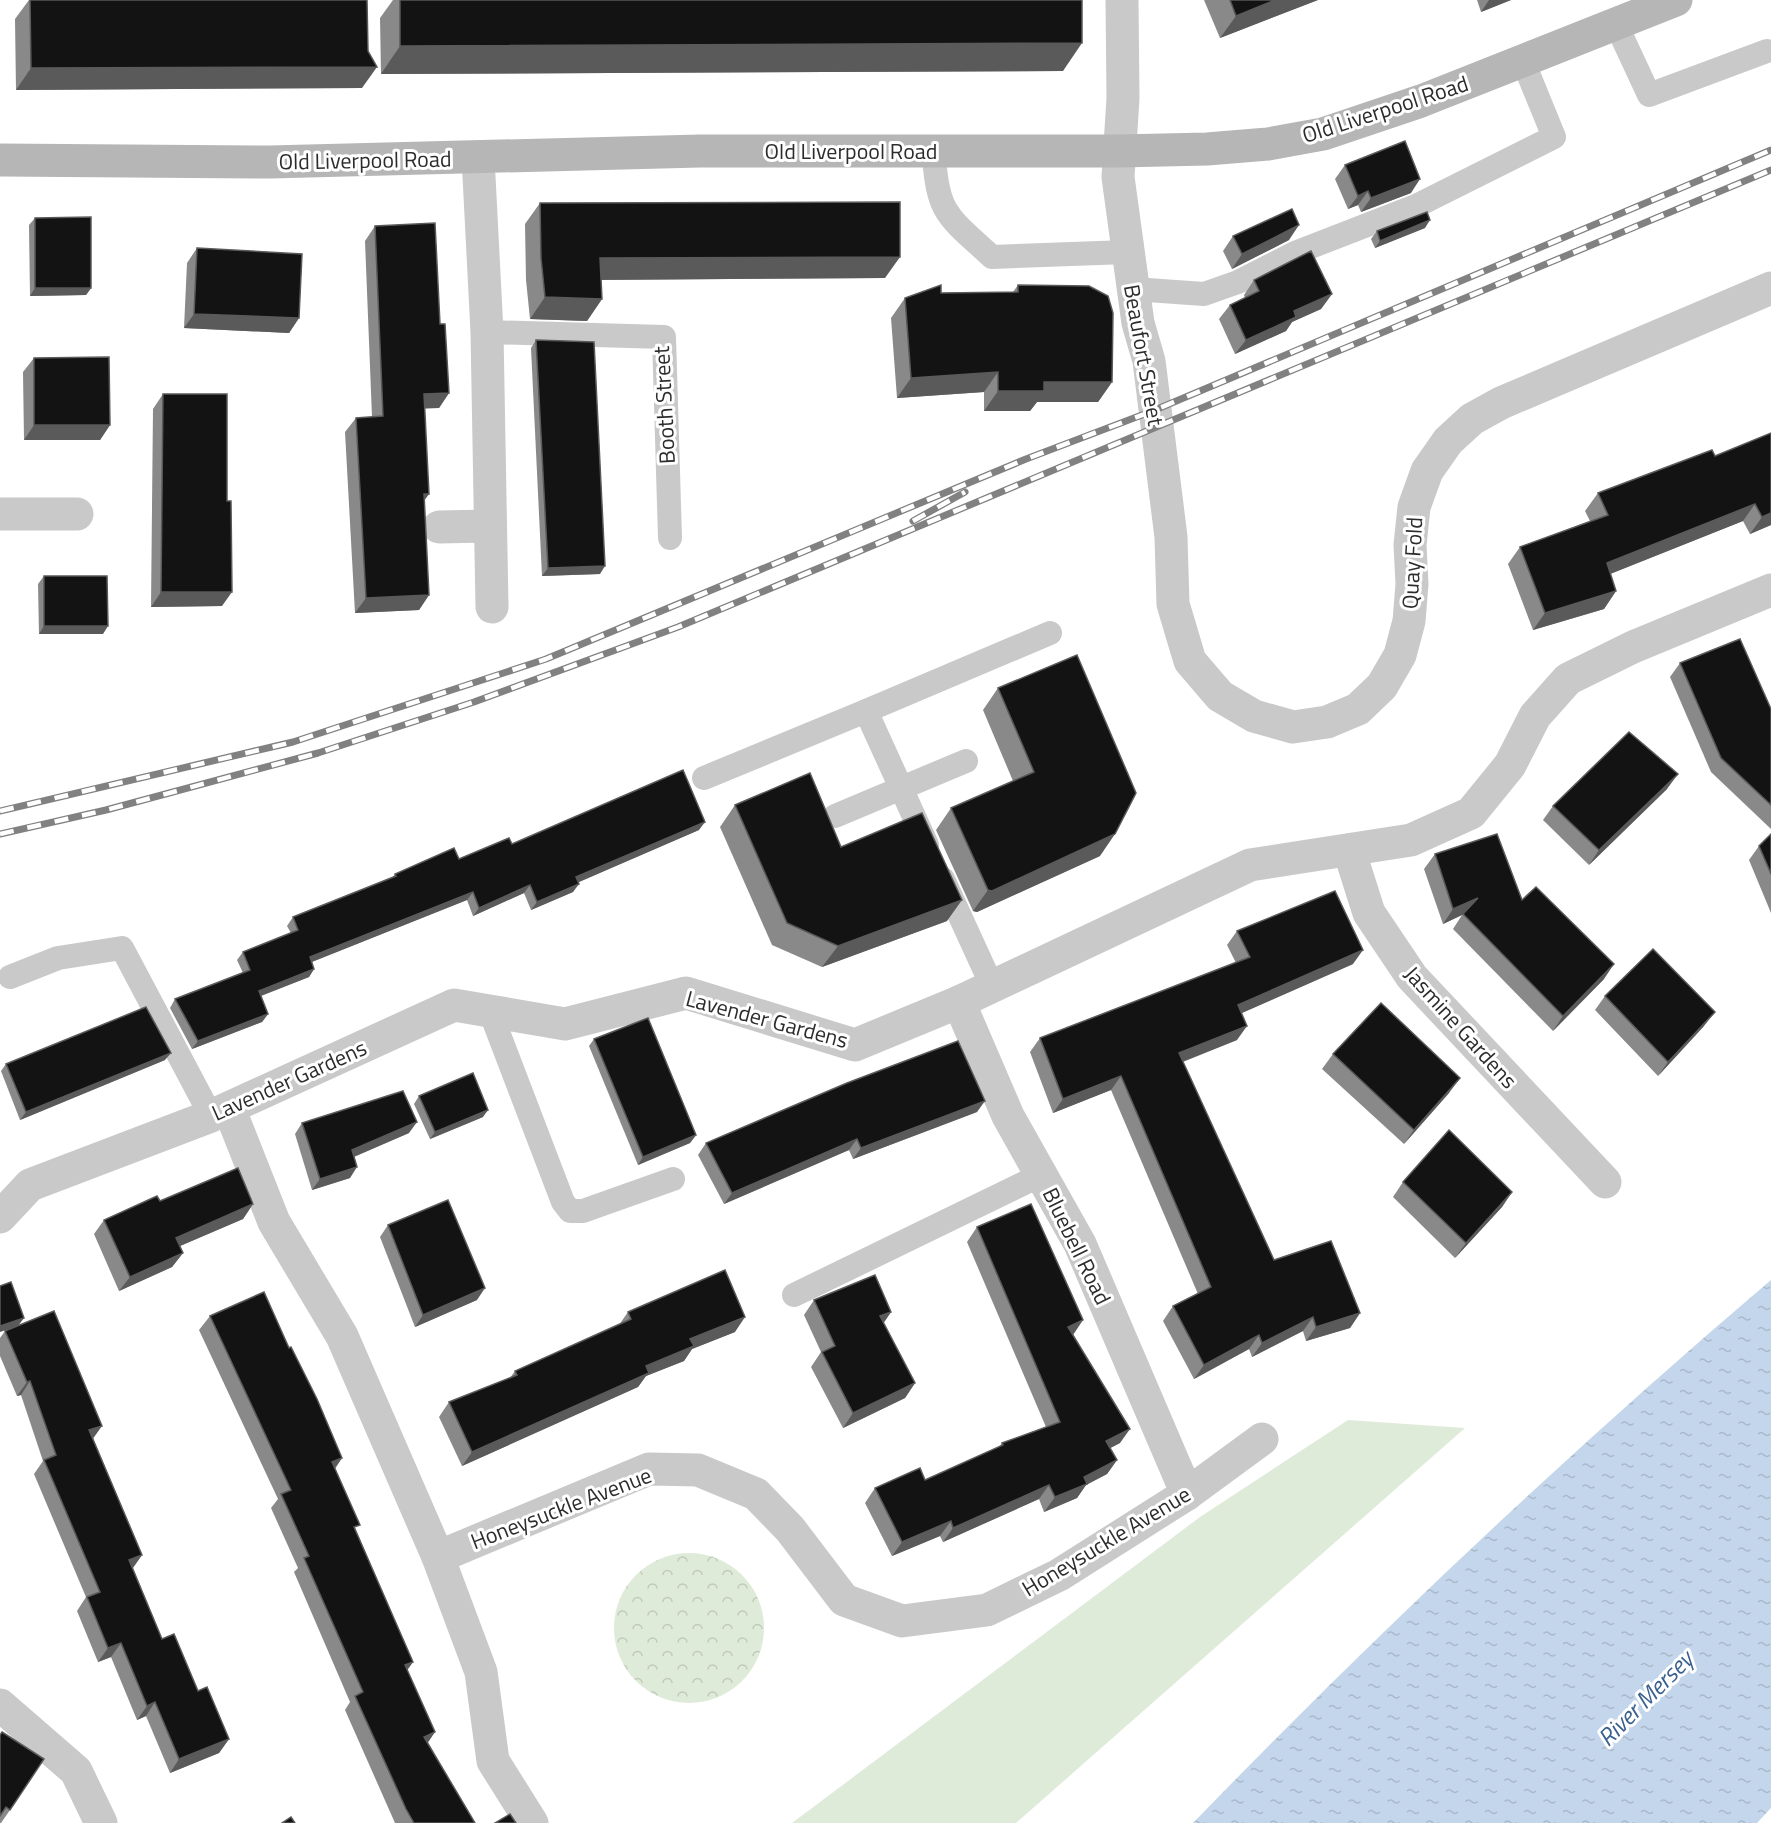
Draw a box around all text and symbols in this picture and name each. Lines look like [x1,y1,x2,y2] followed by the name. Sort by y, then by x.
[1298,66,1472,152] street label: Old Liverpool Road
[765,134,937,168] street label: Old Liverpool Road
[278,141,452,179] street label: Old Liverpool Road
[1115,282,1173,429] street label: Beaufort Street
[644,345,684,465] street label: Booth Street
[1393,516,1431,610] street label: Quay Fold
[1396,958,1526,1096] street label: Jasmine Gardens
[682,981,852,1057] street label: Lavender Gardens
[206,1031,372,1129] street label: Lavender Gardens
[1034,1182,1120,1310] street label: Bluebell Road
[466,1458,656,1558] street label: Honeysuckle Avenue
[1015,1477,1197,1605] street label: Honeysuckle Avenue
[1589,1640,1703,1754] water label: River Mersey

